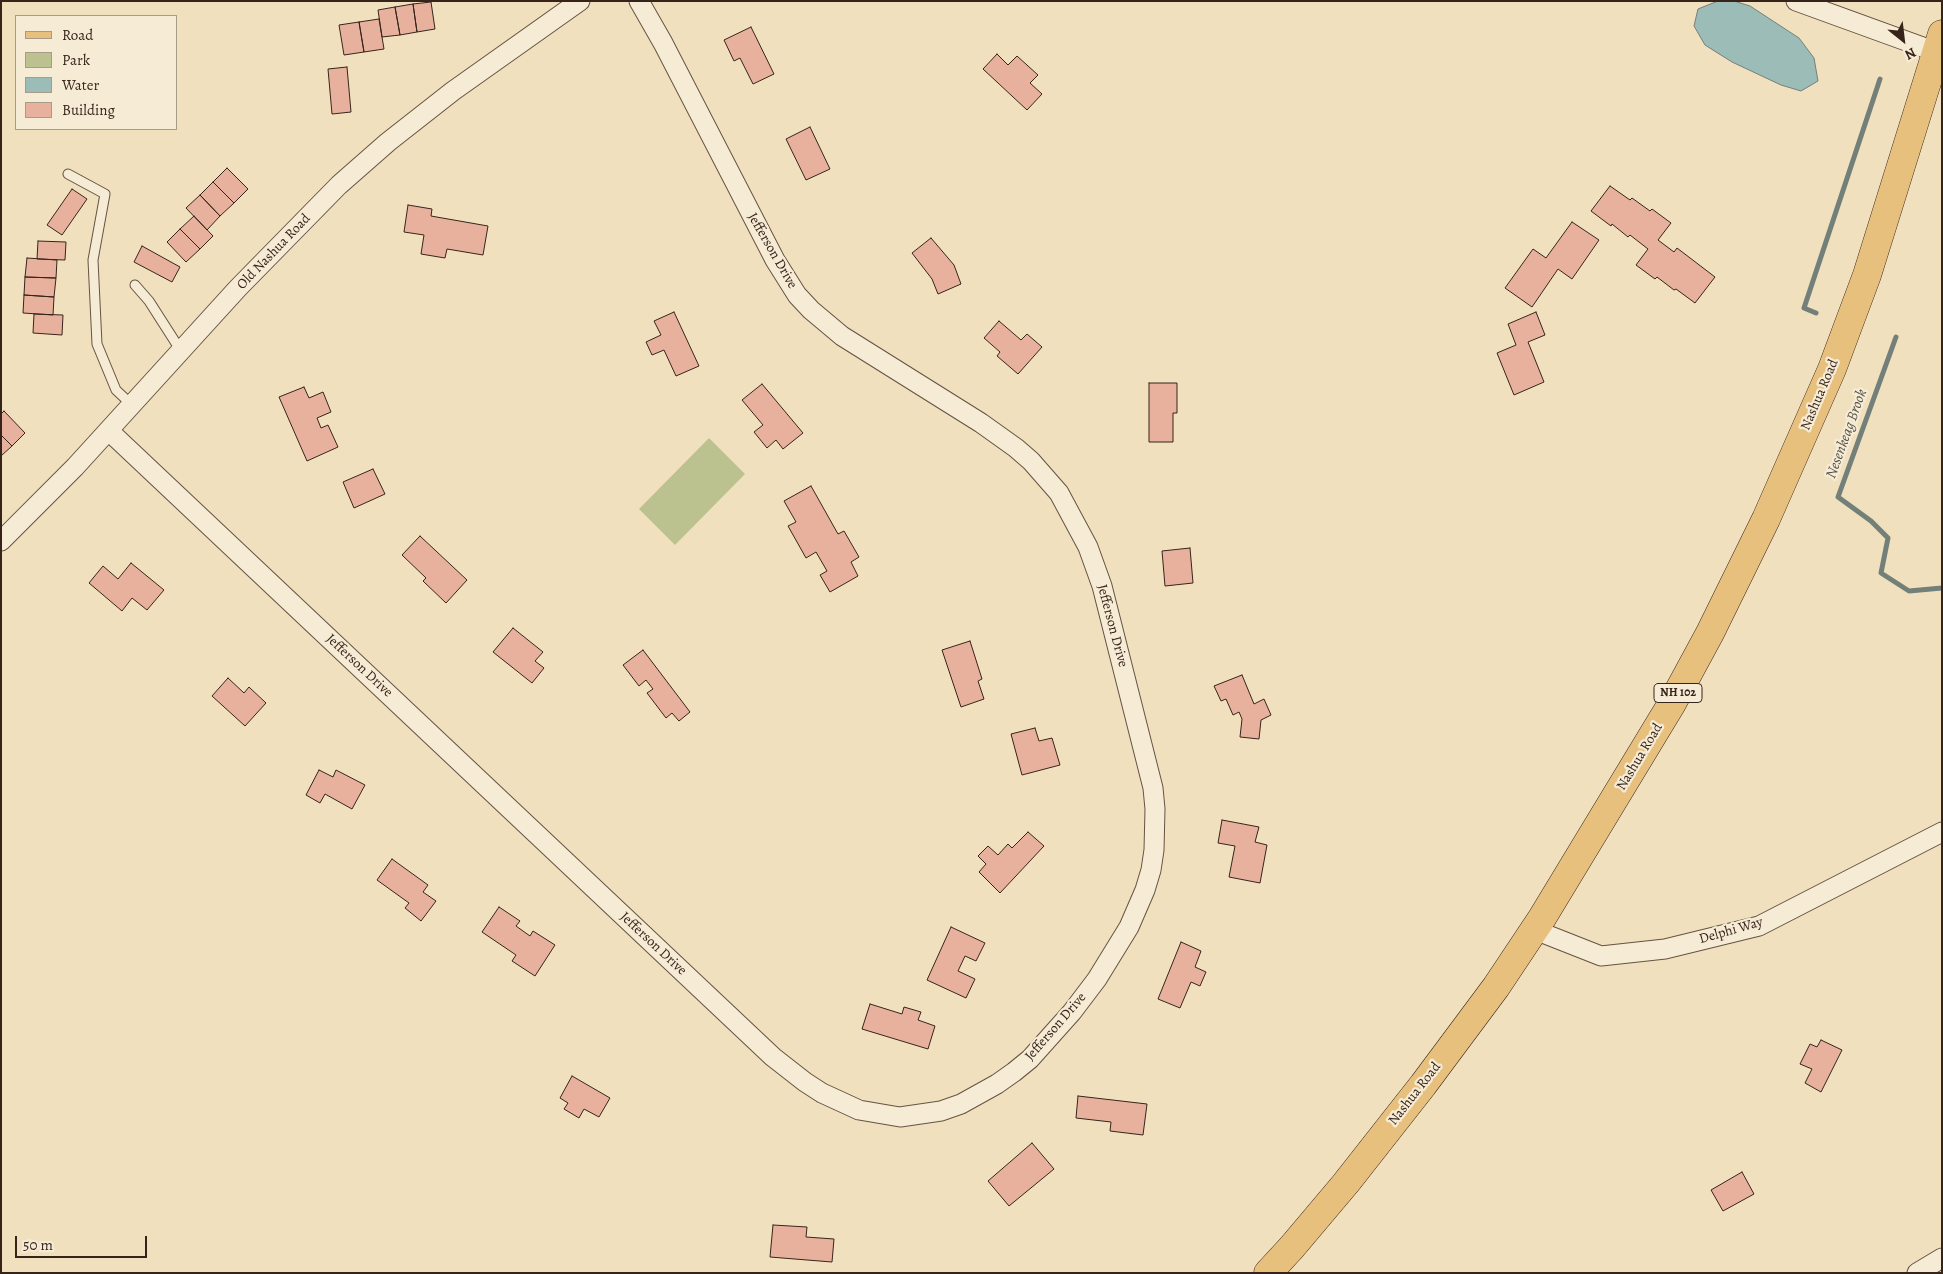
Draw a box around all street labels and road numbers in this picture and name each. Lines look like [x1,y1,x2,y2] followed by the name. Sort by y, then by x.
[743,210,801,292] street label: Jefferson Drive
[234,211,314,293] street label: Old Nashua Road
[1798,357,1842,433] street label: Nashua Road
[1093,583,1131,669] street label: Jefferson Drive
[322,631,396,701] street label: Jefferson Drive
[1654,684,1702,702] road number: NH 102
[1613,720,1667,794] street label: Nashua Road
[616,909,690,979] street label: Jefferson Drive
[1697,914,1765,948] street label: Delphi Way
[1022,989,1090,1065] street label: Jefferson Drive
[1385,1059,1445,1129] street label: Nashua Road

